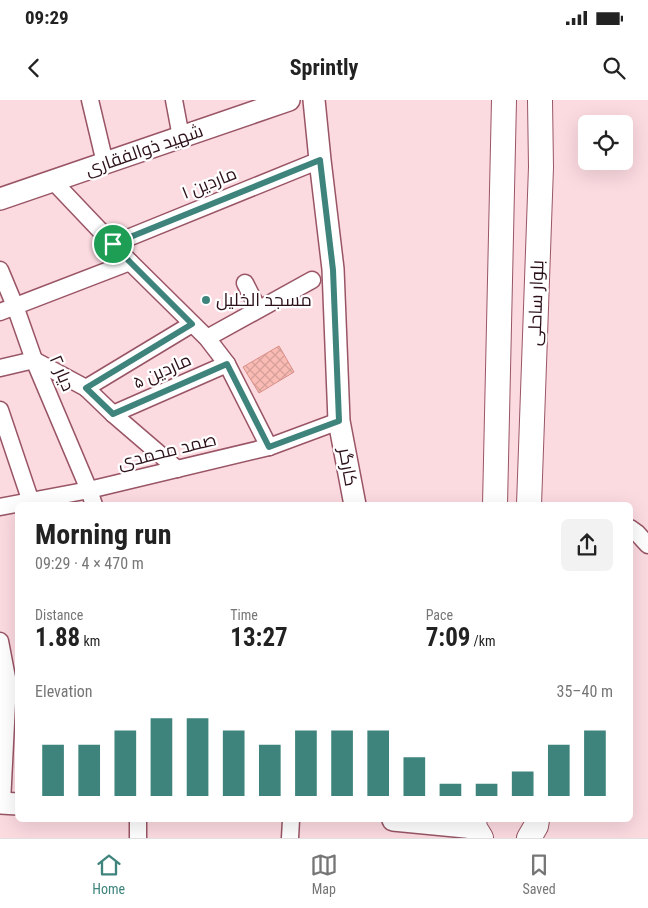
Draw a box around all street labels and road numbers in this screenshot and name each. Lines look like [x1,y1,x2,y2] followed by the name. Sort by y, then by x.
[82,120,206,180] street label: شهید ذوالفقاری
[178,162,240,204] street label: ماردین ۱
[524,260,548,346] street label: بلوار ساحلی
[129,348,195,394] street label: ماردین ۵
[45,352,79,394] street label: دیار ۲
[115,428,219,474] street label: صمد محمدی
[334,445,362,488] street label: کارگر

